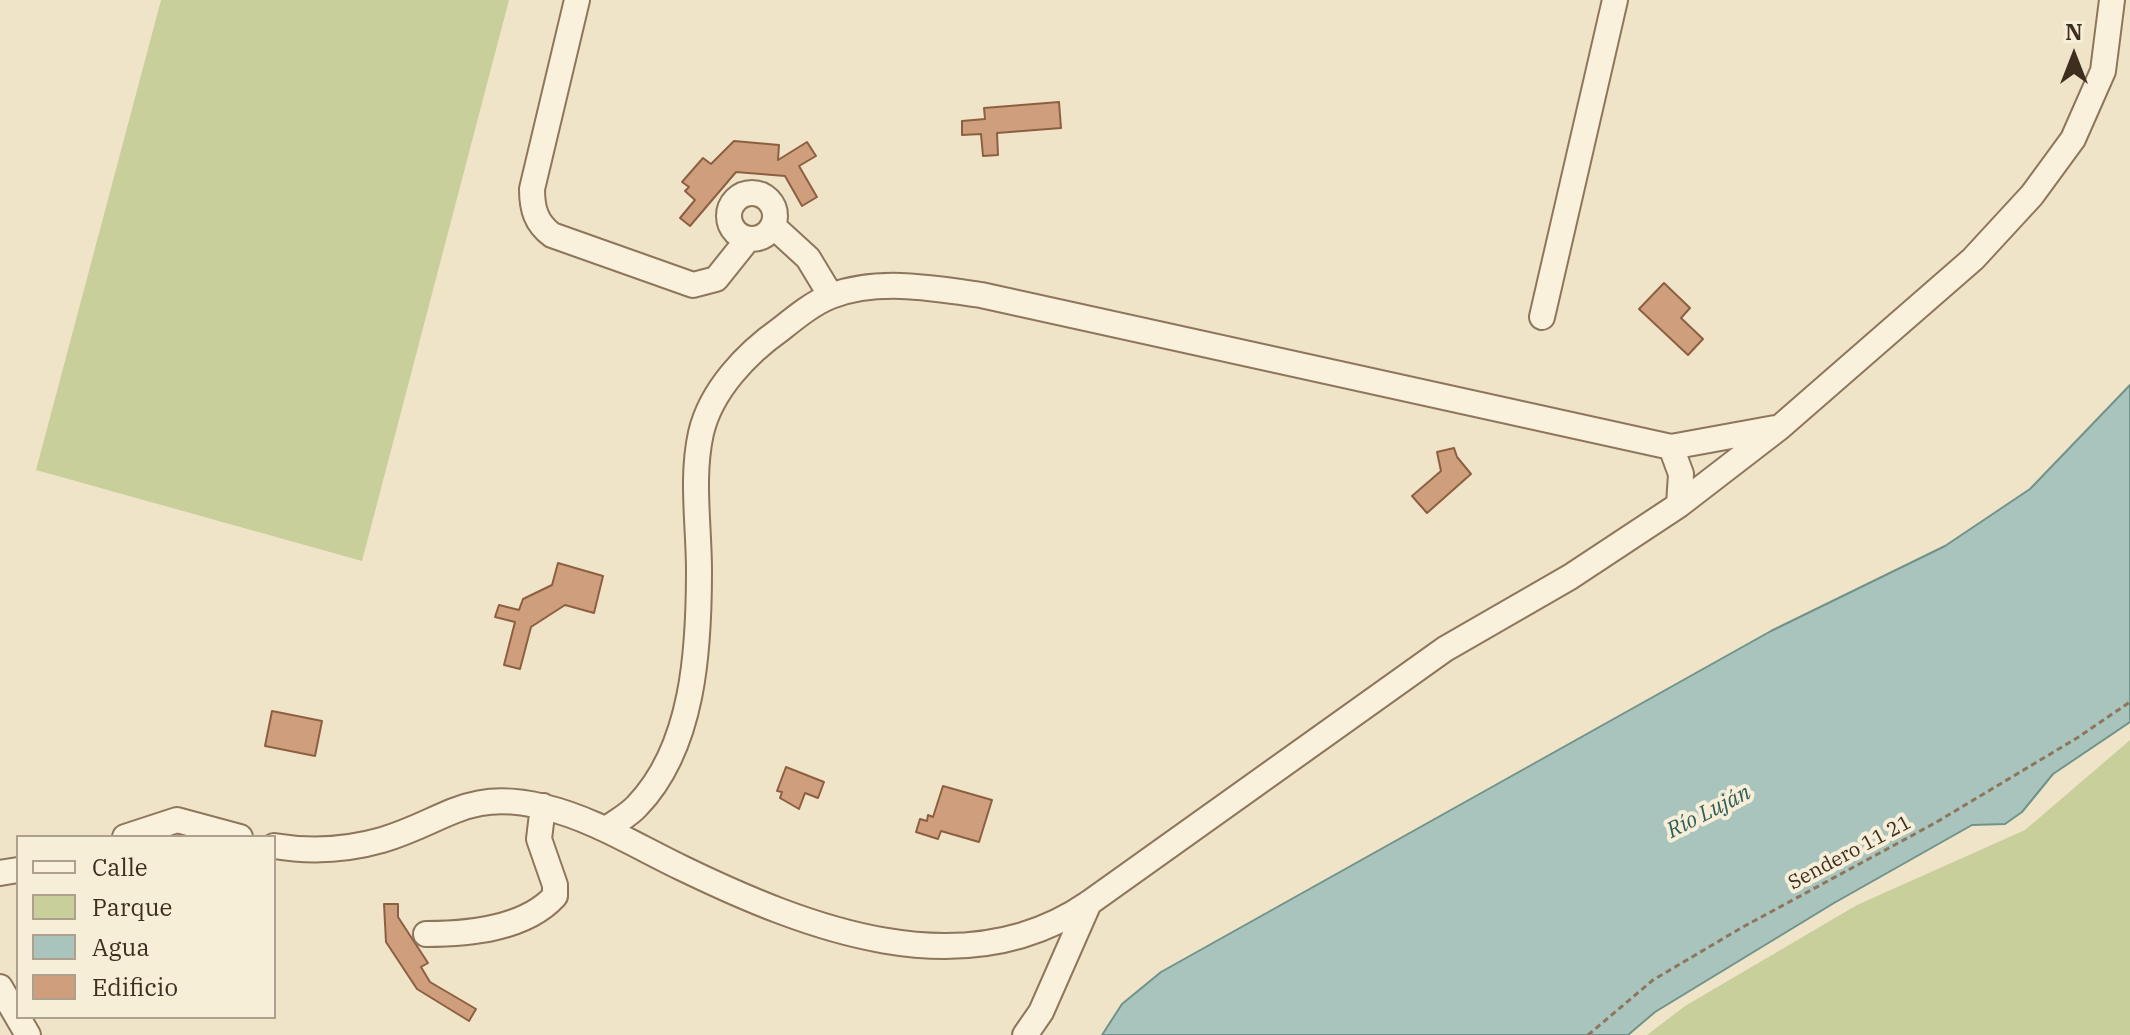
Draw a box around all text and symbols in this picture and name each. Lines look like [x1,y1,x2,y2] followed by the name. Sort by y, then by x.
[2034,16,2114,96] north arrow
[2065,17,2083,46] text: N
[1663,780,1755,844] water label: Río Luján
[1785,811,1915,895] street label: Sendero 11 21
[16,835,276,1019] legend
[92,851,148,883] text: Calle
[92,891,172,923] text: Parque
[92,931,149,963] text: Agua
[92,971,178,1003] text: Edificio

